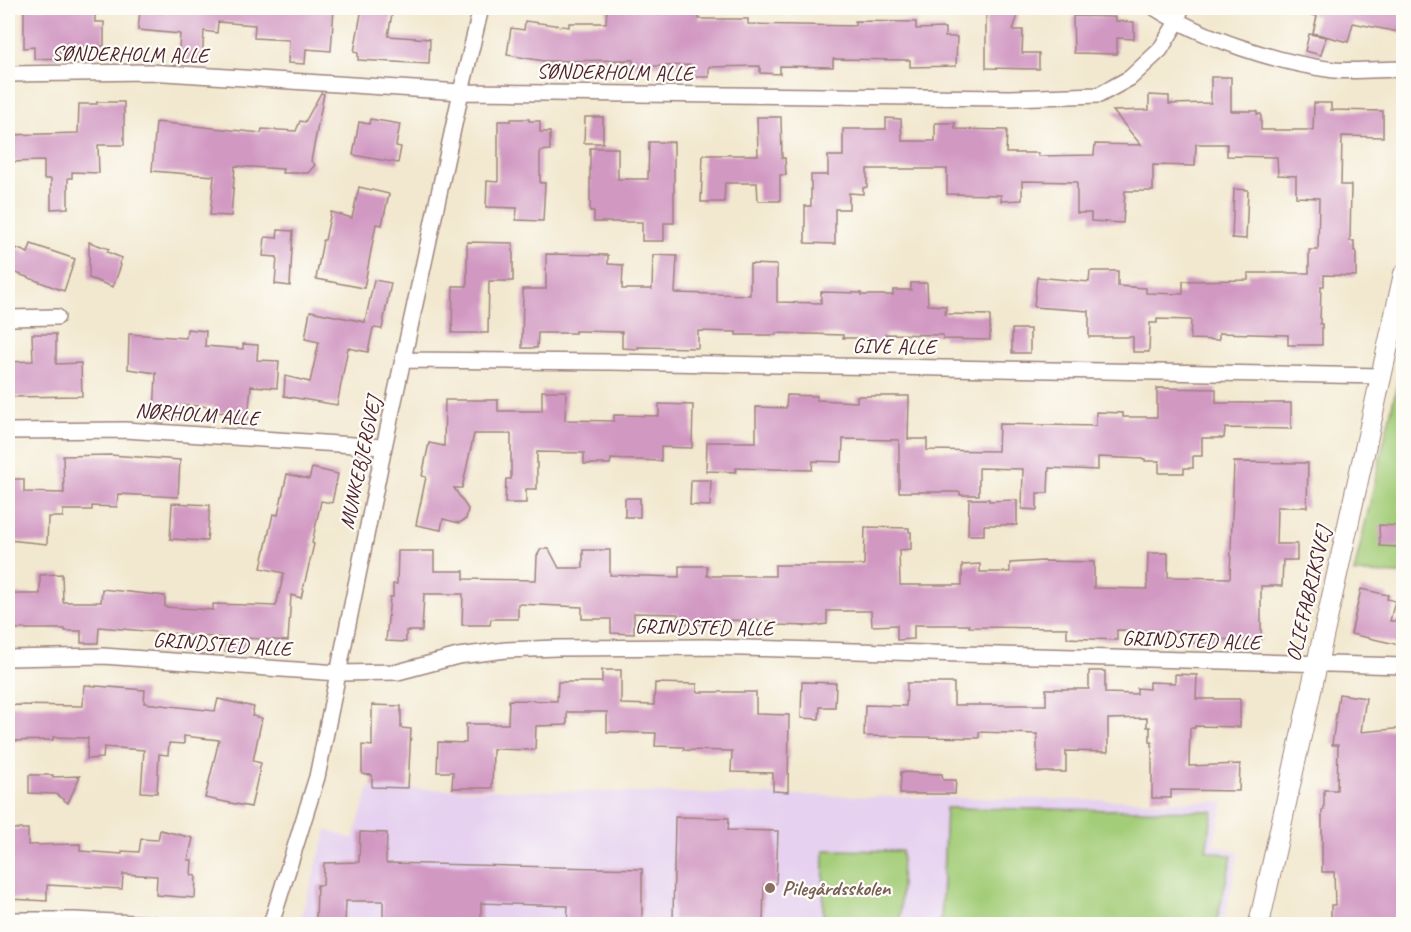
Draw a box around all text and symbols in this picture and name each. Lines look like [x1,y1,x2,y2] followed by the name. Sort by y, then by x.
[51,40,211,68] street label: SØNDERHOLM ALLE
[536,58,696,86] street label: SØNDERHOLM ALLE
[852,332,939,360] street label: GIVE ALLE
[333,391,387,532] street label: MUNKEBJERGVEJ
[134,397,262,431] street label: NØRHOLM ALLE
[1280,521,1337,664] street label: OLIEFABRIKSVEJ
[635,613,776,641] street label: GRINDSTED ALLE
[1121,625,1263,656] street label: GRINDSTED ALLE
[152,626,295,662] street label: GRINDSTED ALLE
[782,875,892,901] place label: Pilegårdsskolen
[763,881,777,895] marker: Pilegårdsskolen

